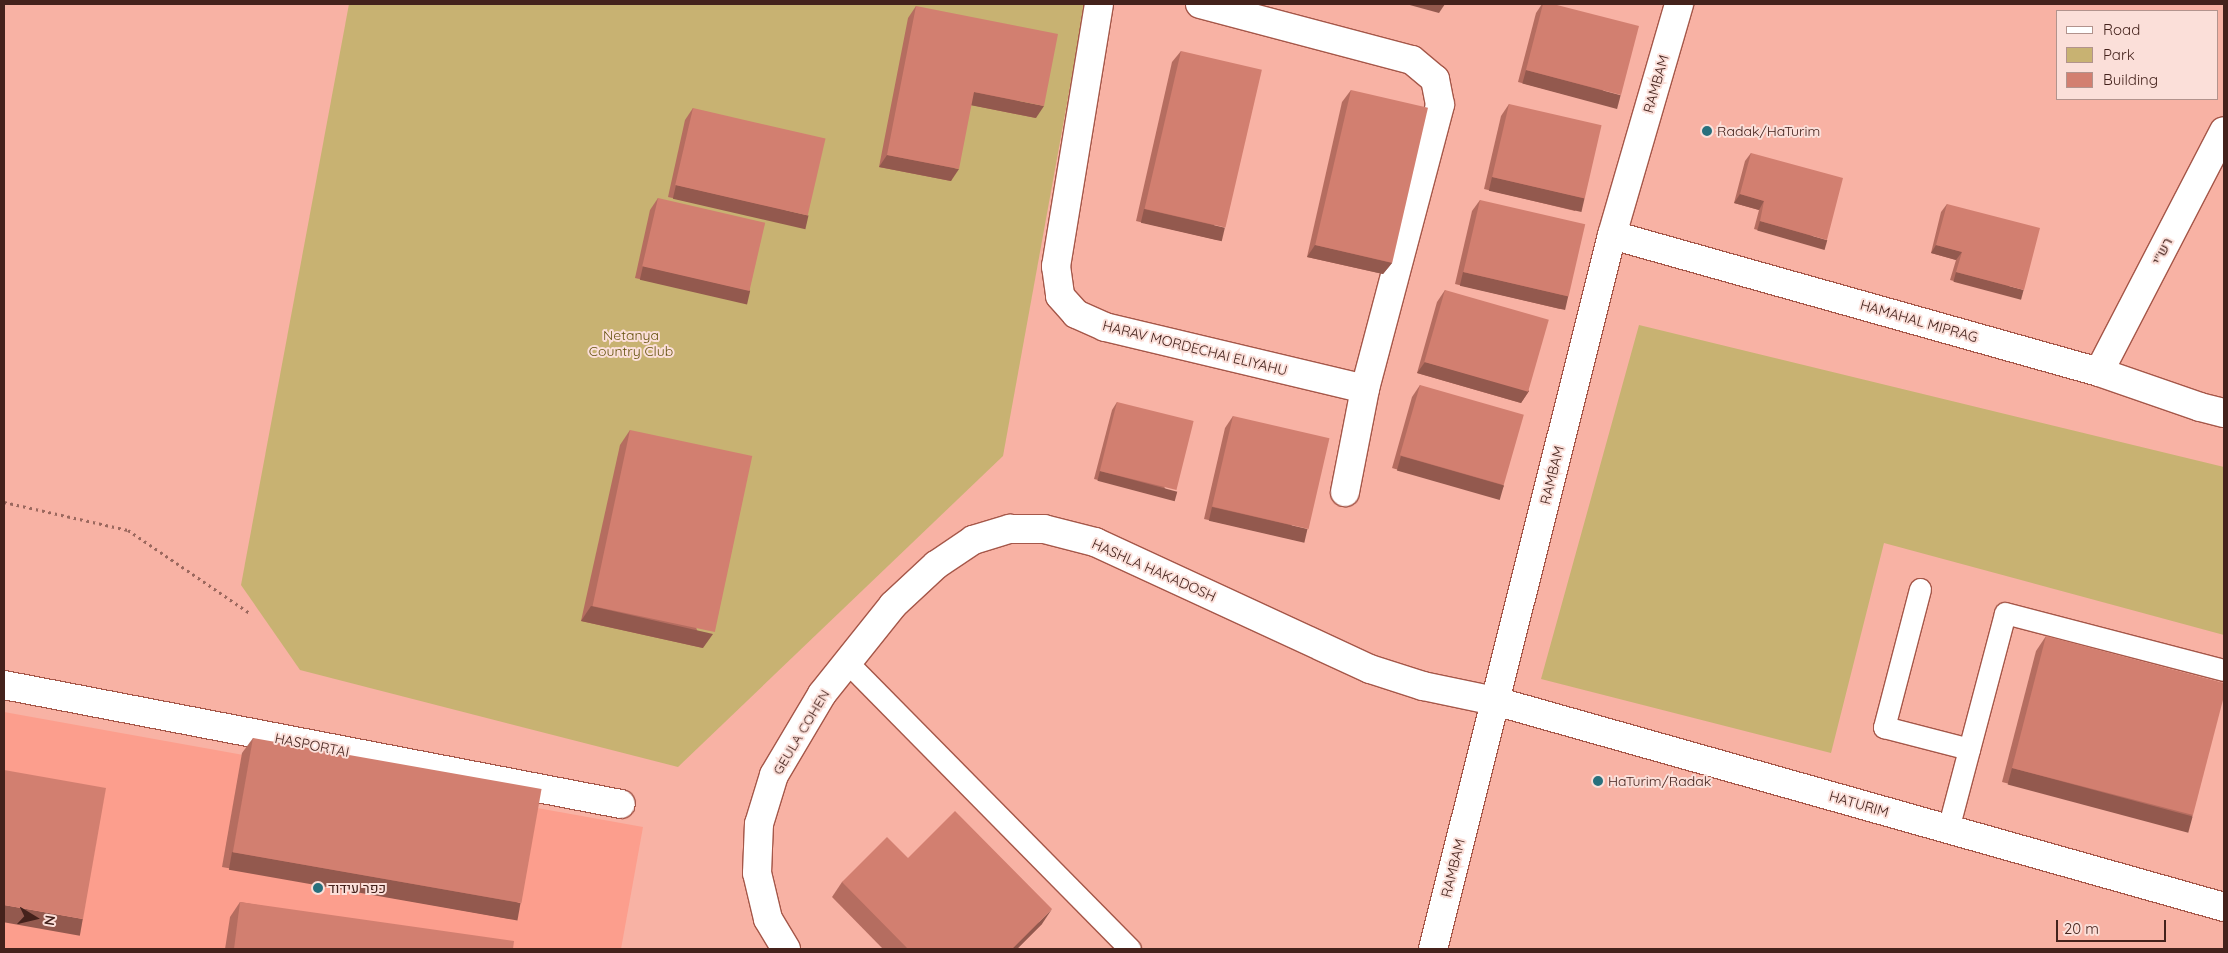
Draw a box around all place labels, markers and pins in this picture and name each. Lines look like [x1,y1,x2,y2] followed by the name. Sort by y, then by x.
[1717,123,1820,139] place label: Radak/HaTurim
[1701,125,1713,137] marker: Radak/HaTurim
[1608,773,1711,789] place label: HaTurim/Radak
[1592,775,1604,787] marker: HaTurim/Radak
[328,880,386,896] place label: כפר עידוד
[312,882,324,894] marker: כפר עידוד

